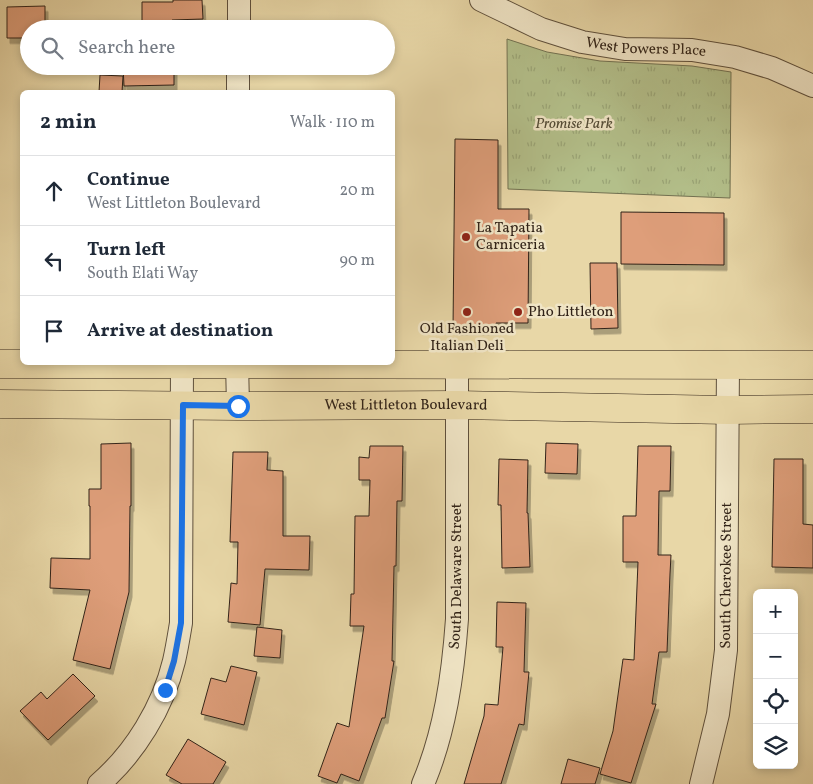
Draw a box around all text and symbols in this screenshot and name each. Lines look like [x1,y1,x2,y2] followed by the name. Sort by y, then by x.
[20,20,395,75] search box
[584,32,708,63] street label: West Powers Place
[38,34,66,62] icon: search
[78,35,175,61] text: Search here
[40,108,97,137] text: 2 min
[290,112,375,134] text: Walk · 110 m
[535,114,613,135] park label: Promise Park
[87,167,170,193] text: Continue
[40,177,68,205] icon: ahead
[340,180,375,202] text: 20 m
[87,193,261,215] text: West Littleton Boulevard
[476,218,545,256] place label: La Tapatia Carniceria
[460,231,472,243] marker: La Tapatia Carniceria
[87,237,166,263] text: Turn left
[40,247,68,275] icon: left
[339,250,375,272] text: 90 m
[87,263,198,285] text: South Elati Way
[528,302,614,323] place label: Pho Littleton
[461,306,473,318] marker: Old Fashioned Italian Deli
[512,306,524,318] marker: Pho Littleton
[40,317,68,345] icon: arrive
[87,318,273,344] text: Arrive at destination
[420,319,514,357] place label: Old Fashioned Italian Deli
[324,394,488,416] street label: West Littleton Boulevard
[227,395,250,418] route start
[716,502,738,649] street label: South Cherokee Street
[444,503,468,650] street label: South Delaware Street
[753,589,798,769] map controls
[753,589,798,634] button: +
[753,634,798,679] button: −
[154,679,177,702] route end
[753,679,798,724] button: locate
[753,724,798,769] button: layers

